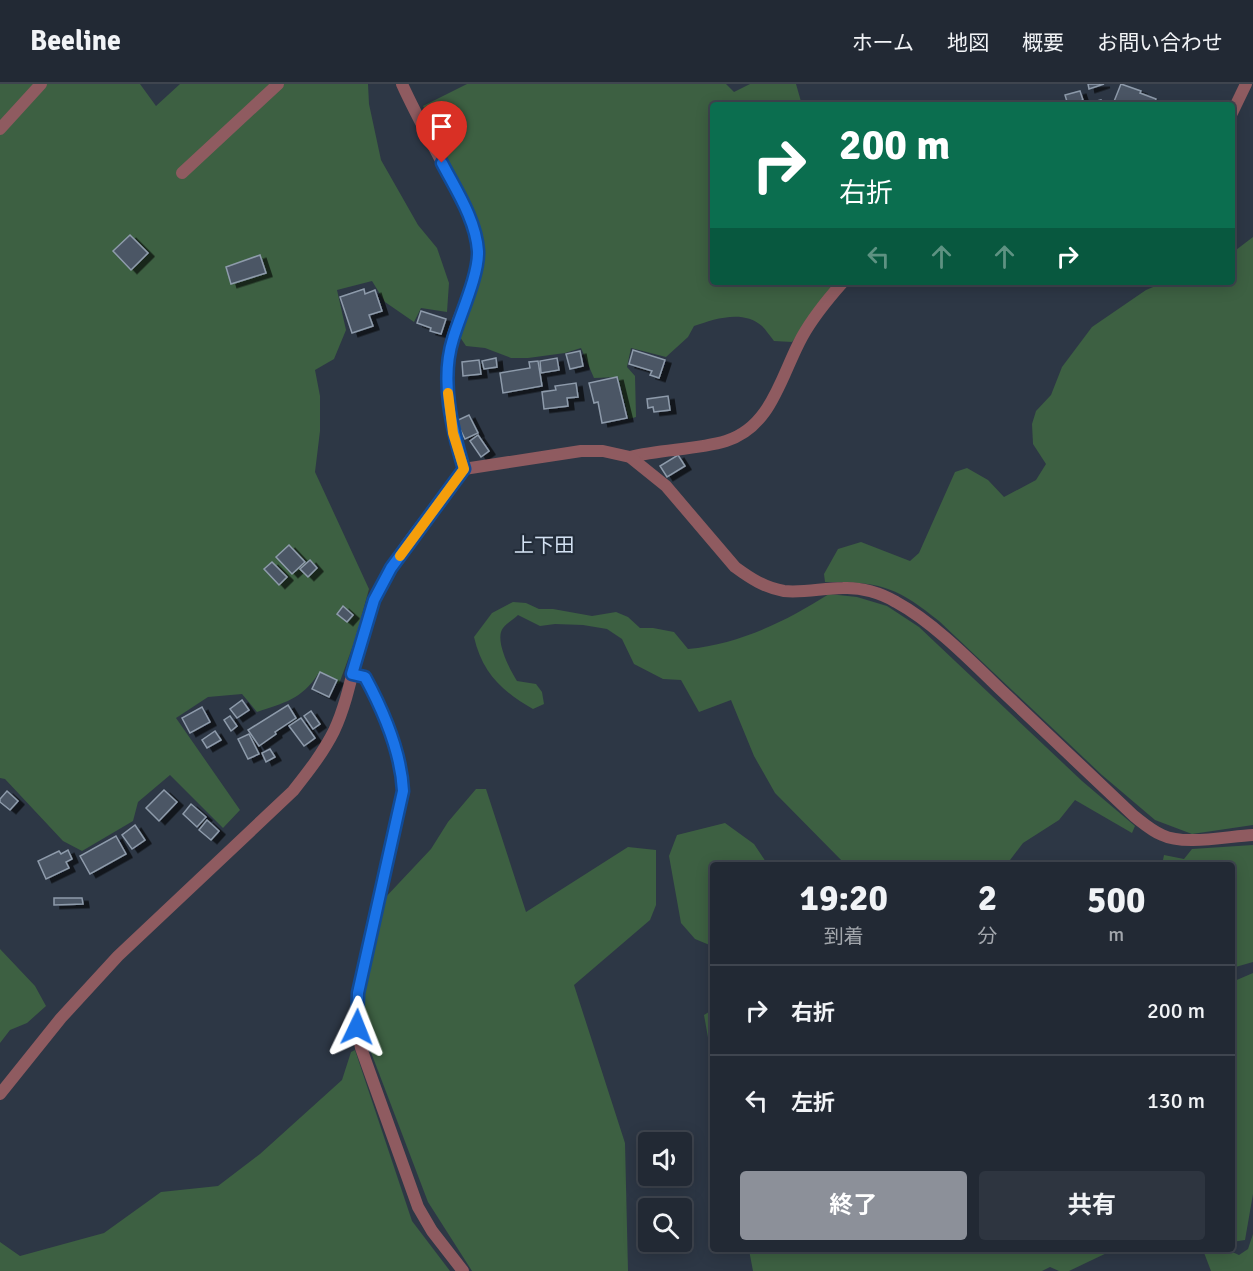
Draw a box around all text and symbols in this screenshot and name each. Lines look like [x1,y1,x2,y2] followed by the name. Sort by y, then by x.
[30,24,121,58] text: Beeline
[852,30,914,56] text: ホーム
[947,30,989,56] text: 地図
[1022,30,1064,56] text: 概要
[1097,30,1223,56] text: お問い合わせ
[416,101,467,163] pin
[425,110,458,143] icon: arrive
[839,120,950,171] text: 200 m
[740,126,818,204] icon: right
[839,177,893,210] text: 右折
[862,240,895,273] icon: left
[925,240,958,273] icon: ahead
[988,240,1021,273] icon: ahead
[1051,240,1084,273] icon: right
[514,533,574,558] district label: 上下田
[800,876,888,921] text: 19:20
[978,876,997,921] text: 2
[1087,878,1145,923] text: 500
[1108,922,1124,947] text: m
[824,924,864,949] text: 到着
[978,924,998,949] text: 分
[740,994,773,1027] icon: right
[325,995,389,1059] position arrow
[1147,997,1205,1024] text: 200 m
[791,999,835,1026] text: 右折
[740,1084,773,1117] icon: left
[1147,1087,1205,1114] text: 130 m
[791,1089,835,1116] text: 左折
[638,1132,692,1252] map controls
[638,1132,692,1186] button: sound
[740,1171,967,1240] button: 終了
[979,1171,1205,1240] button: 共有
[638,1198,692,1252] button: search

